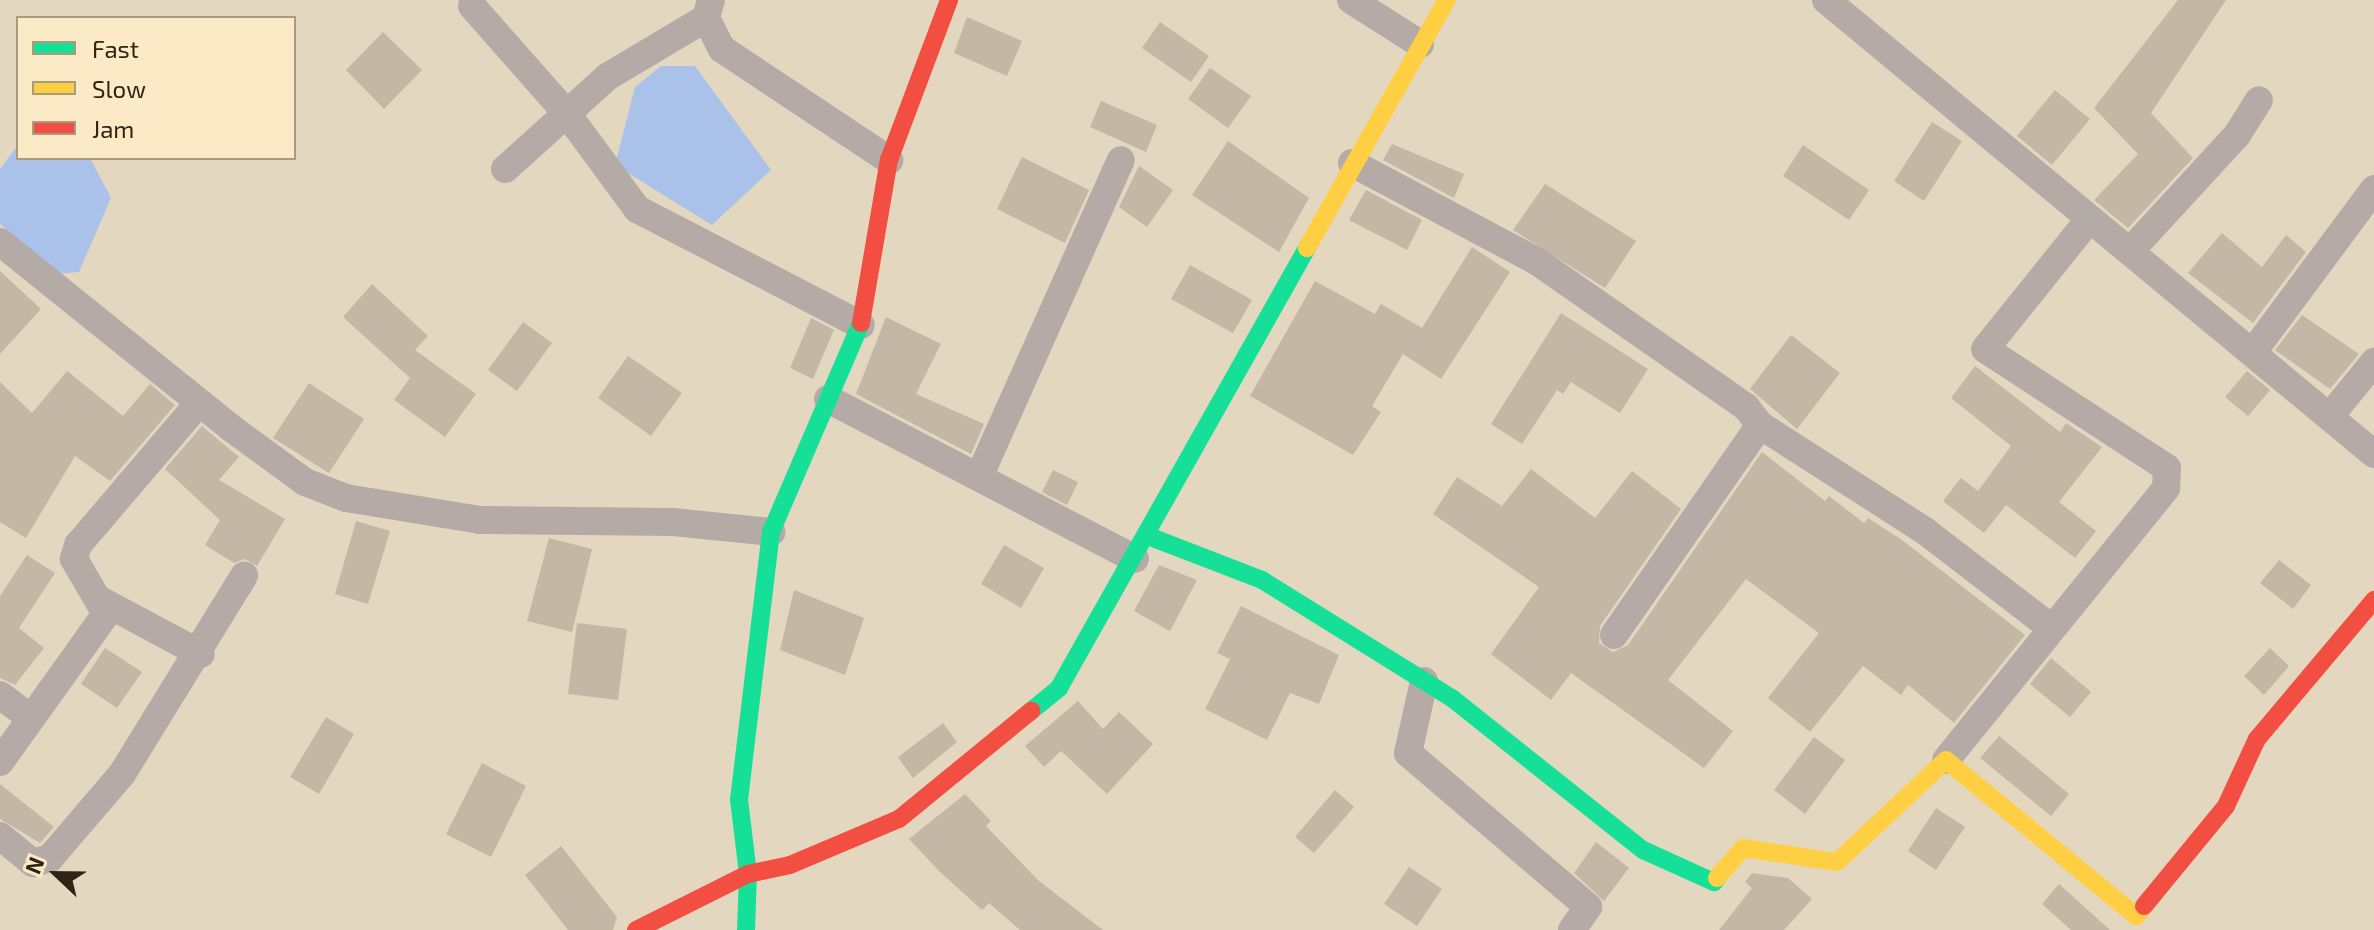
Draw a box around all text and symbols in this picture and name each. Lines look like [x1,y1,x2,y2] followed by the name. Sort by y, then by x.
[16,16,296,160] legend
[92,34,139,63] text: Fast
[92,74,146,103] text: Slow
[92,114,134,143] text: Jam
[16,834,96,914] north arrow
[19,853,49,877] text: N

